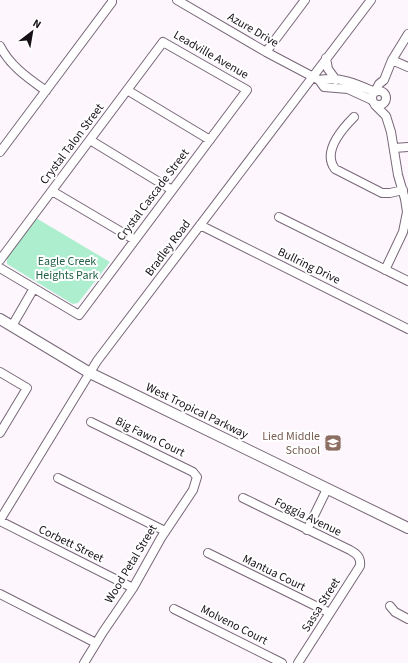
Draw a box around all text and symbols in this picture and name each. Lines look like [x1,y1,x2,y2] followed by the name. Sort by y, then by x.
[224,9,282,51] street label: Azure Drive
[12,12,52,52] north arrow
[30,16,44,32] text: N
[170,27,252,83] street label: Leadville Avenue
[36,100,108,188] street label: Crystal Talon Street
[113,145,193,245] street label: Crystal Cascade Street
[141,216,195,280] street label: Bradley Road
[275,243,343,289] street label: Bullring Drive
[35,253,99,284] park label: Eagle Creek Heights Park
[143,379,251,443] street label: West Tropical Parkway
[112,413,188,461] street label: Big Fawn Court
[262,428,320,459] place label: Lied Middle School
[323,433,343,453] school or university icon: Lied Middle School
[272,493,344,541] street label: Foggia Avenue
[36,521,106,567] street label: Corbett Street
[101,521,161,607] street label: Wood Petal Street
[239,550,309,596] street label: Mantua Court
[298,575,344,635] street label: Sassa Street
[197,601,271,649] street label: Molveno Court

